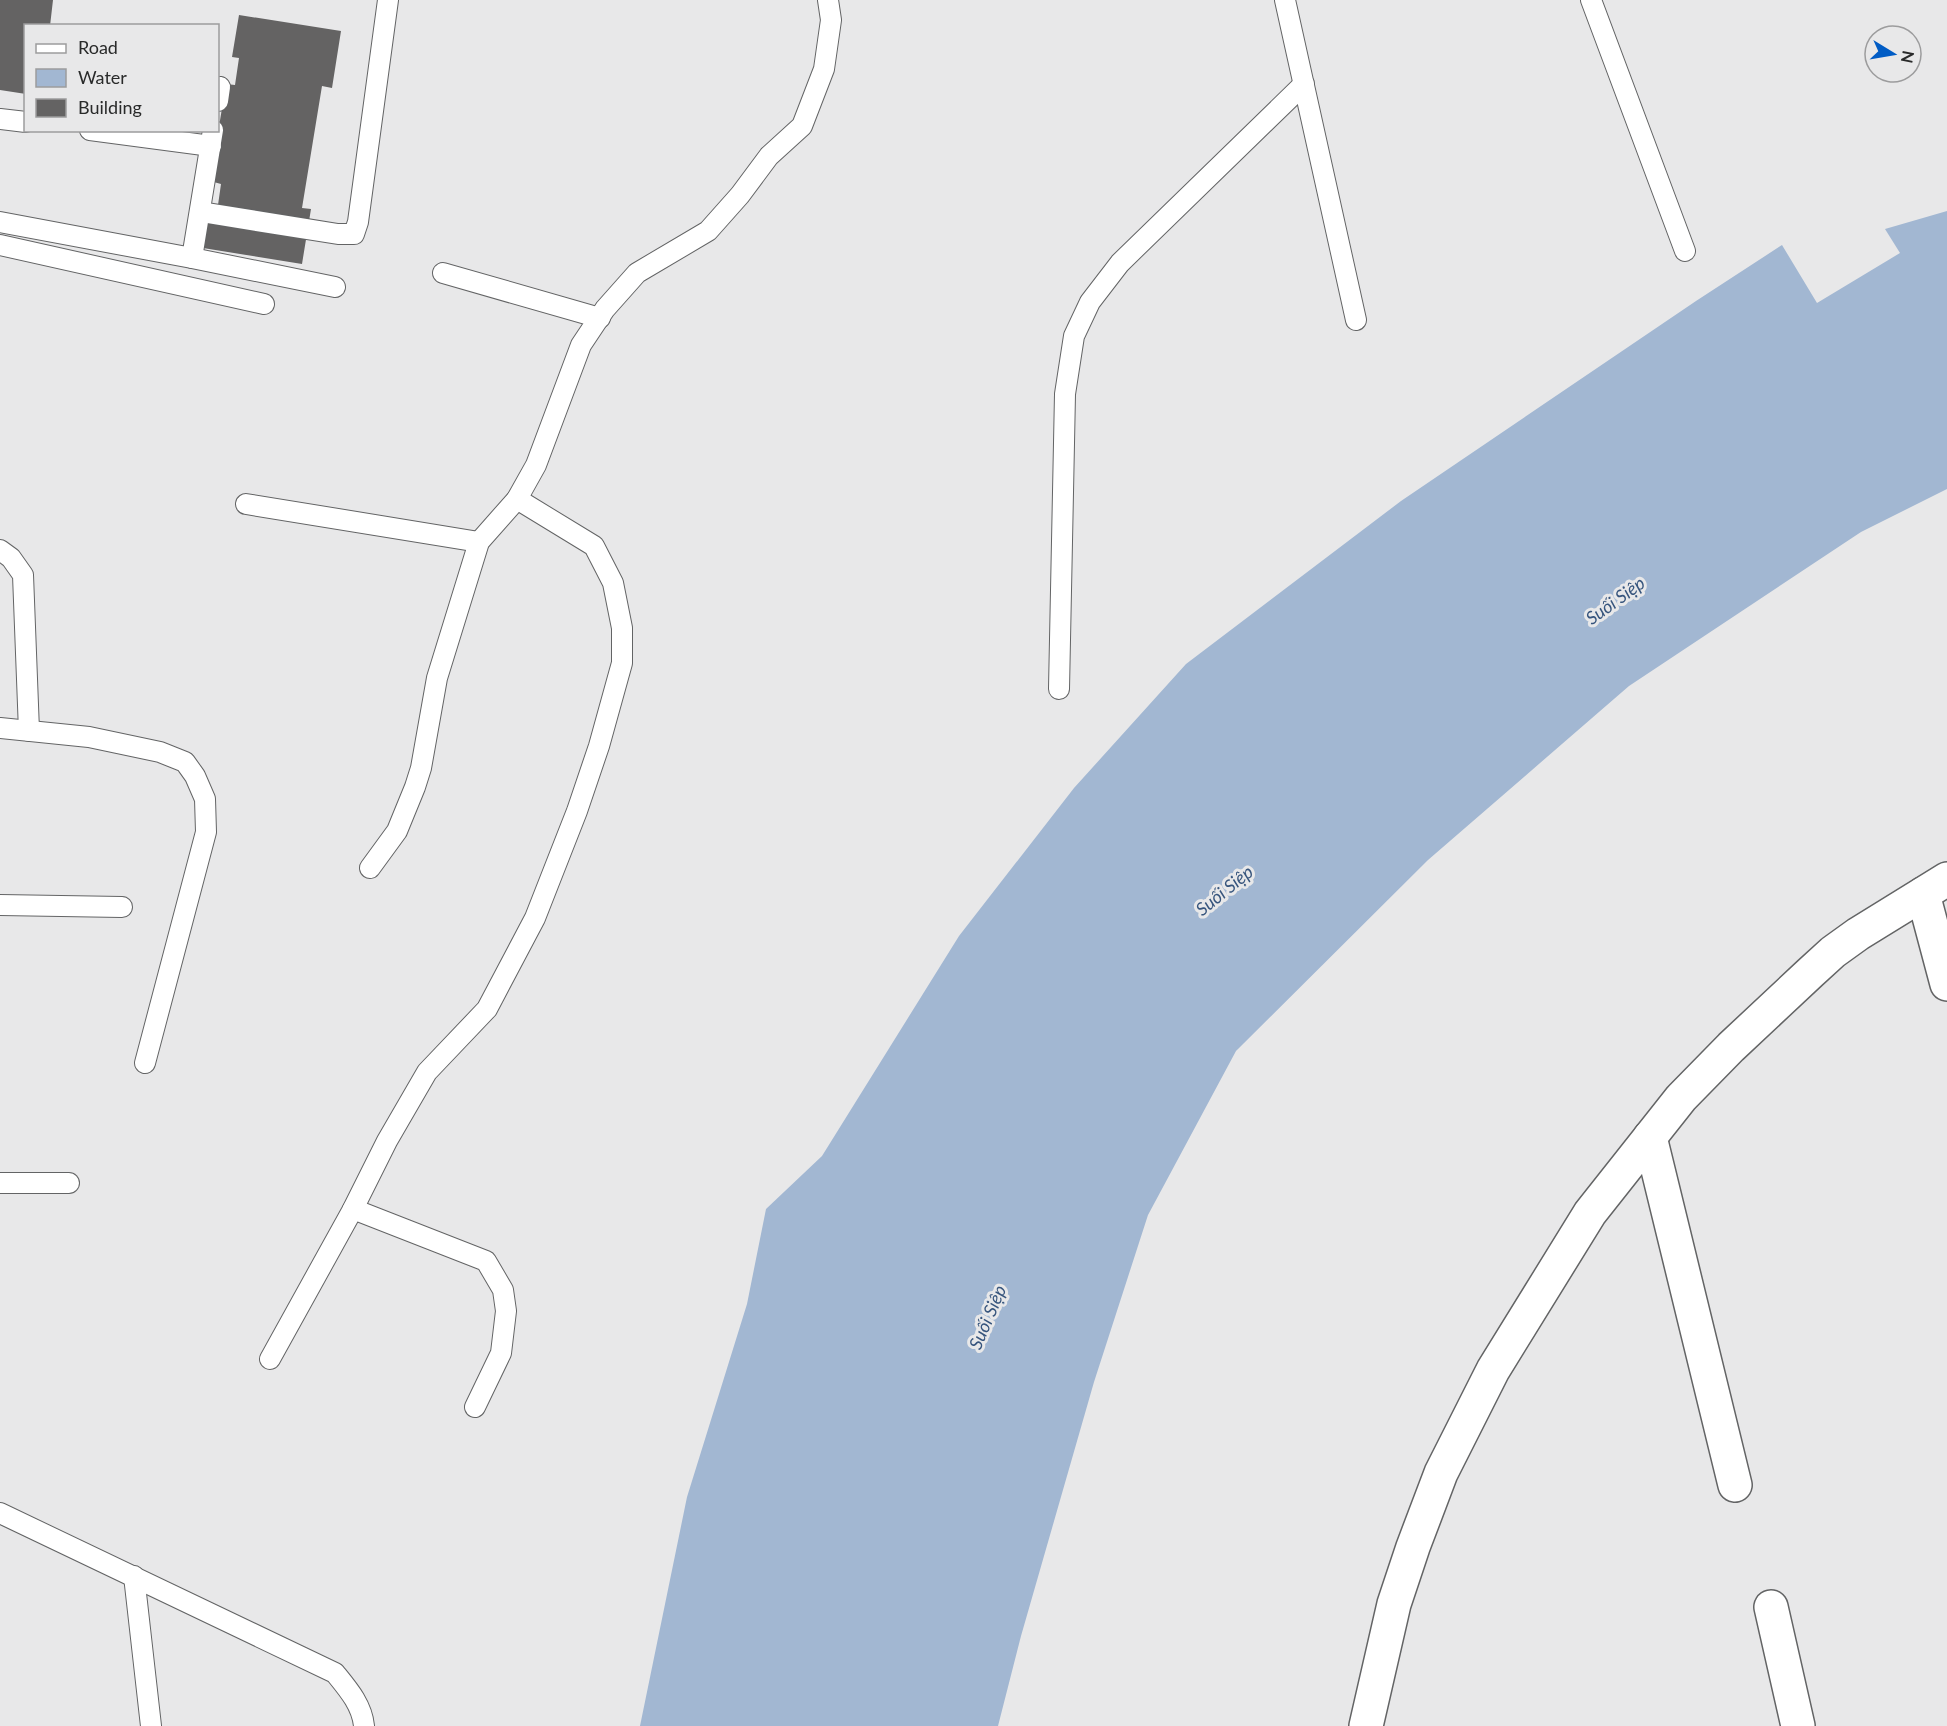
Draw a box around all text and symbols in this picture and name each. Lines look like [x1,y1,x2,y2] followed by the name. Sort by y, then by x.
[24,24,219,132] legend
[1863,24,1923,84] north arrow
[78,36,118,58] text: Road
[1898,49,1919,65] text: N
[78,66,127,88] text: Water
[78,96,142,118] text: Building
[1581,571,1649,629] water label: Suối Siệp
[1191,860,1257,920] water label: Suối Siệp
[964,1282,1010,1352] water label: Suối Siệp

